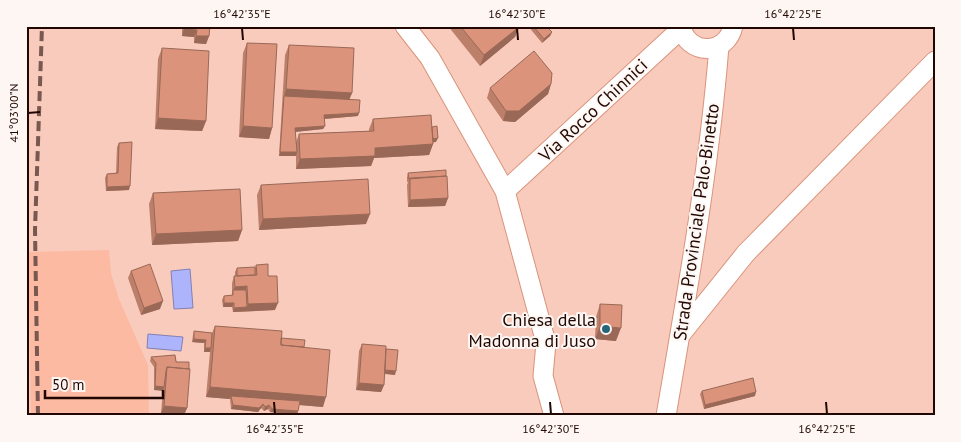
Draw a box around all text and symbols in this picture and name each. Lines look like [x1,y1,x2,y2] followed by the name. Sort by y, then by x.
[213,6,271,21] text: 16°42'35"E
[488,6,546,21] text: 16°42'30"E
[764,6,822,21] text: 16°42'25"E
[533,54,652,167] street label: Via Rocco Chinnici
[6,83,21,143] text: 41°03'00"N
[668,102,724,342] street label: Strada Provinciale Palo-Binetto
[469,308,596,352] place label: Chiesa della Madonna di Juso
[600,323,612,335] marker: Chiesa della Madonna di Juso
[45,367,162,399] scale bar
[52,375,85,394] text: 50 m
[246,421,304,436] text: 16°42'35"E
[522,421,580,436] text: 16°42'30"E
[798,421,856,436] text: 16°42'25"E

